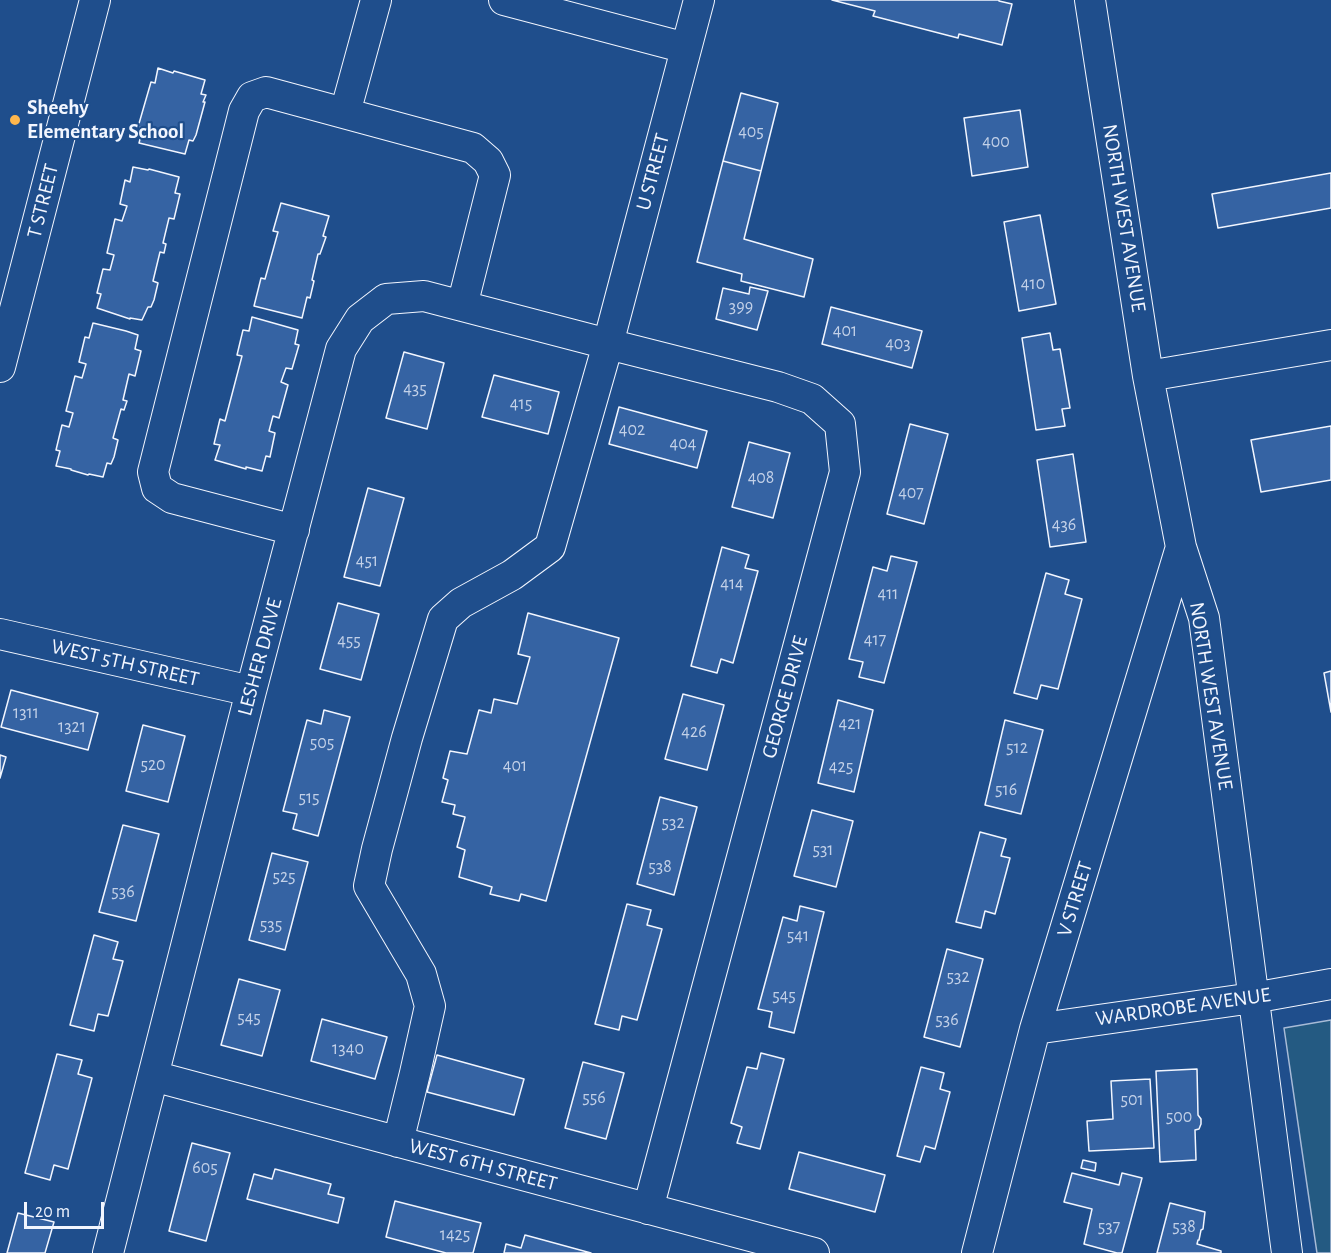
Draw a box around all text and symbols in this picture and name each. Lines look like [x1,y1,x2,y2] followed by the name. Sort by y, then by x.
[27,95,184,145] place label: Sheehy Elementary School
[8,113,22,127] marker: Sheehy Elementary School
[738,121,764,143] house number: 405
[1097,122,1151,314] street label: NORTH WEST AVENUE
[631,131,675,213] street label: U STREET
[982,131,1010,153] house number: 400
[22,161,64,241] street label: T STREET
[1021,273,1045,295] house number: 410
[729,296,753,318] house number: 399
[833,320,857,342] house number: 401
[885,333,911,355] house number: 403
[403,378,427,400] house number: 435
[510,393,532,415] house number: 415
[619,419,645,441] house number: 402
[670,433,696,455] house number: 404
[748,467,774,489] house number: 408
[898,482,924,504] house number: 407
[1052,514,1076,536] house number: 436
[356,550,378,572] house number: 451
[720,573,744,595] house number: 414
[877,583,899,605] house number: 411
[232,595,288,719] street label: LESHER DRIVE
[1184,600,1238,792] street label: NORTH WEST AVENUE
[864,629,886,651] house number: 417
[337,630,361,652] house number: 455
[757,633,813,761] street label: GEORGE DRIVE
[49,634,201,692] street label: WEST 5TH STREET
[13,702,39,724] house number: 1311
[838,713,862,735] house number: 421
[58,716,86,738] house number: 1321
[681,721,707,743] house number: 426
[310,732,334,754] house number: 505
[1006,737,1028,759] house number: 512
[140,754,166,776] house number: 520
[503,755,527,777] house number: 401
[829,756,853,778] house number: 425
[995,779,1017,801] house number: 516
[298,787,320,809] house number: 515
[661,812,685,834] house number: 532
[812,839,834,861] house number: 531
[648,856,672,878] house number: 538
[1052,858,1098,940] street label: V STREET
[272,866,296,888] house number: 525
[111,881,135,903] house number: 536
[260,914,282,936] house number: 535
[787,925,809,947] house number: 541
[946,966,970,988] house number: 532
[1094,982,1272,1032] street label: WARDROBE AVENUE
[772,985,796,1007] house number: 545
[237,1007,261,1029] house number: 545
[935,1009,959,1031] house number: 536
[332,1038,364,1060] house number: 1340
[582,1087,606,1109] house number: 556
[1120,1089,1144,1111] house number: 501
[1166,1106,1192,1128] house number: 500
[406,1133,560,1197] street label: WEST 6TH STREET
[192,1157,218,1179] house number: 605
[27,1190,106,1228] scale bar
[35,1203,70,1221] text: 20 m
[1098,1216,1120,1238] house number: 537
[1172,1216,1196,1238] house number: 538
[440,1224,470,1246] house number: 1425

